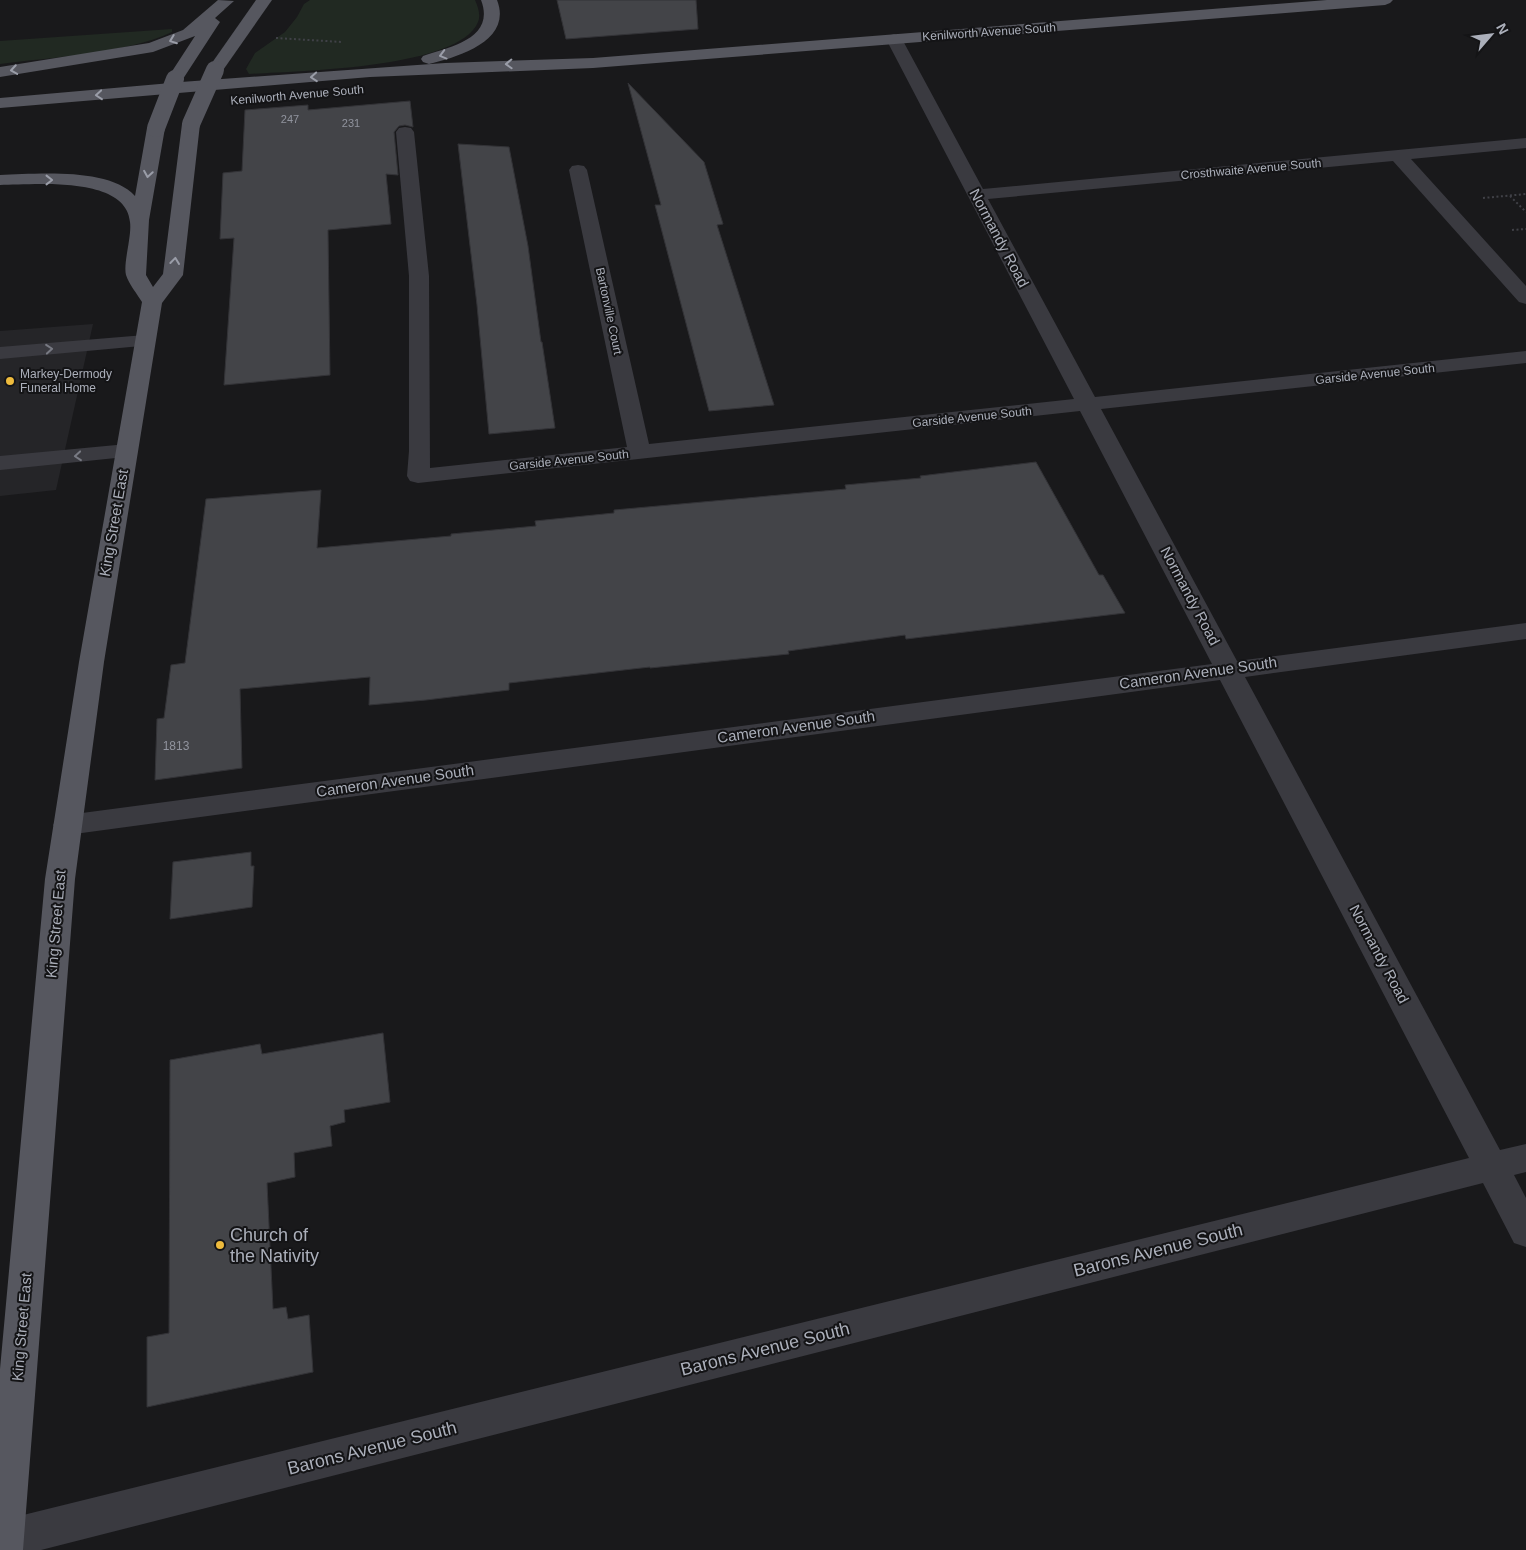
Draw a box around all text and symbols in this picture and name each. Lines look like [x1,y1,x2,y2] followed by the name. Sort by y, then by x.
[1466,10,1516,60] north arrow
[922,20,1056,44] street label: Kenilworth Avenue South
[1493,21,1512,37] text: N
[169,33,178,44] one-way arrow
[439,49,447,59] one-way arrow
[505,59,513,70] one-way arrow
[9,64,18,74] one-way arrow
[309,72,317,83] one-way arrow
[230,82,364,108] street label: Kenilworth Avenue South
[95,89,103,100] one-way arrow
[281,113,299,125] house number: 247
[342,117,360,129] house number: 231
[1180,156,1322,182] street label: Crosthwaite Avenue South
[143,170,154,178] one-way arrow
[45,175,53,186] one-way arrow
[966,186,1033,290] street label: Normandy Road
[169,257,180,265] one-way arrow
[593,266,625,356] street label: Bartonville Court
[45,343,53,354] one-way arrow
[1315,361,1435,387] street label: Garside Avenue South
[20,367,112,395] place label: Markey-Dermody Funeral Home
[4,375,16,387] marker: Markey-Dermody Funeral Home
[912,404,1032,430] street label: Garside Avenue South
[509,447,629,473] street label: Garside Avenue South
[74,450,82,461] one-way arrow
[96,467,131,578] street label: King Street East
[1157,544,1224,648] street label: Normandy Road
[1118,653,1278,692] street label: Cameron Avenue South
[716,707,876,746] street label: Cameron Avenue South
[163,739,190,753] house number: 1813
[315,761,475,800] street label: Cameron Avenue South
[42,868,69,979] street label: King Street East
[1346,902,1413,1006] street label: Normandy Road
[1071,1219,1245,1281] street label: Barons Avenue South
[230,1225,319,1266] place label: Church of the Nativity
[214,1239,226,1251] marker: Church of the Nativity
[8,1271,35,1382] street label: King Street East
[678,1318,852,1380] street label: Barons Avenue South
[285,1417,459,1479] street label: Barons Avenue South

